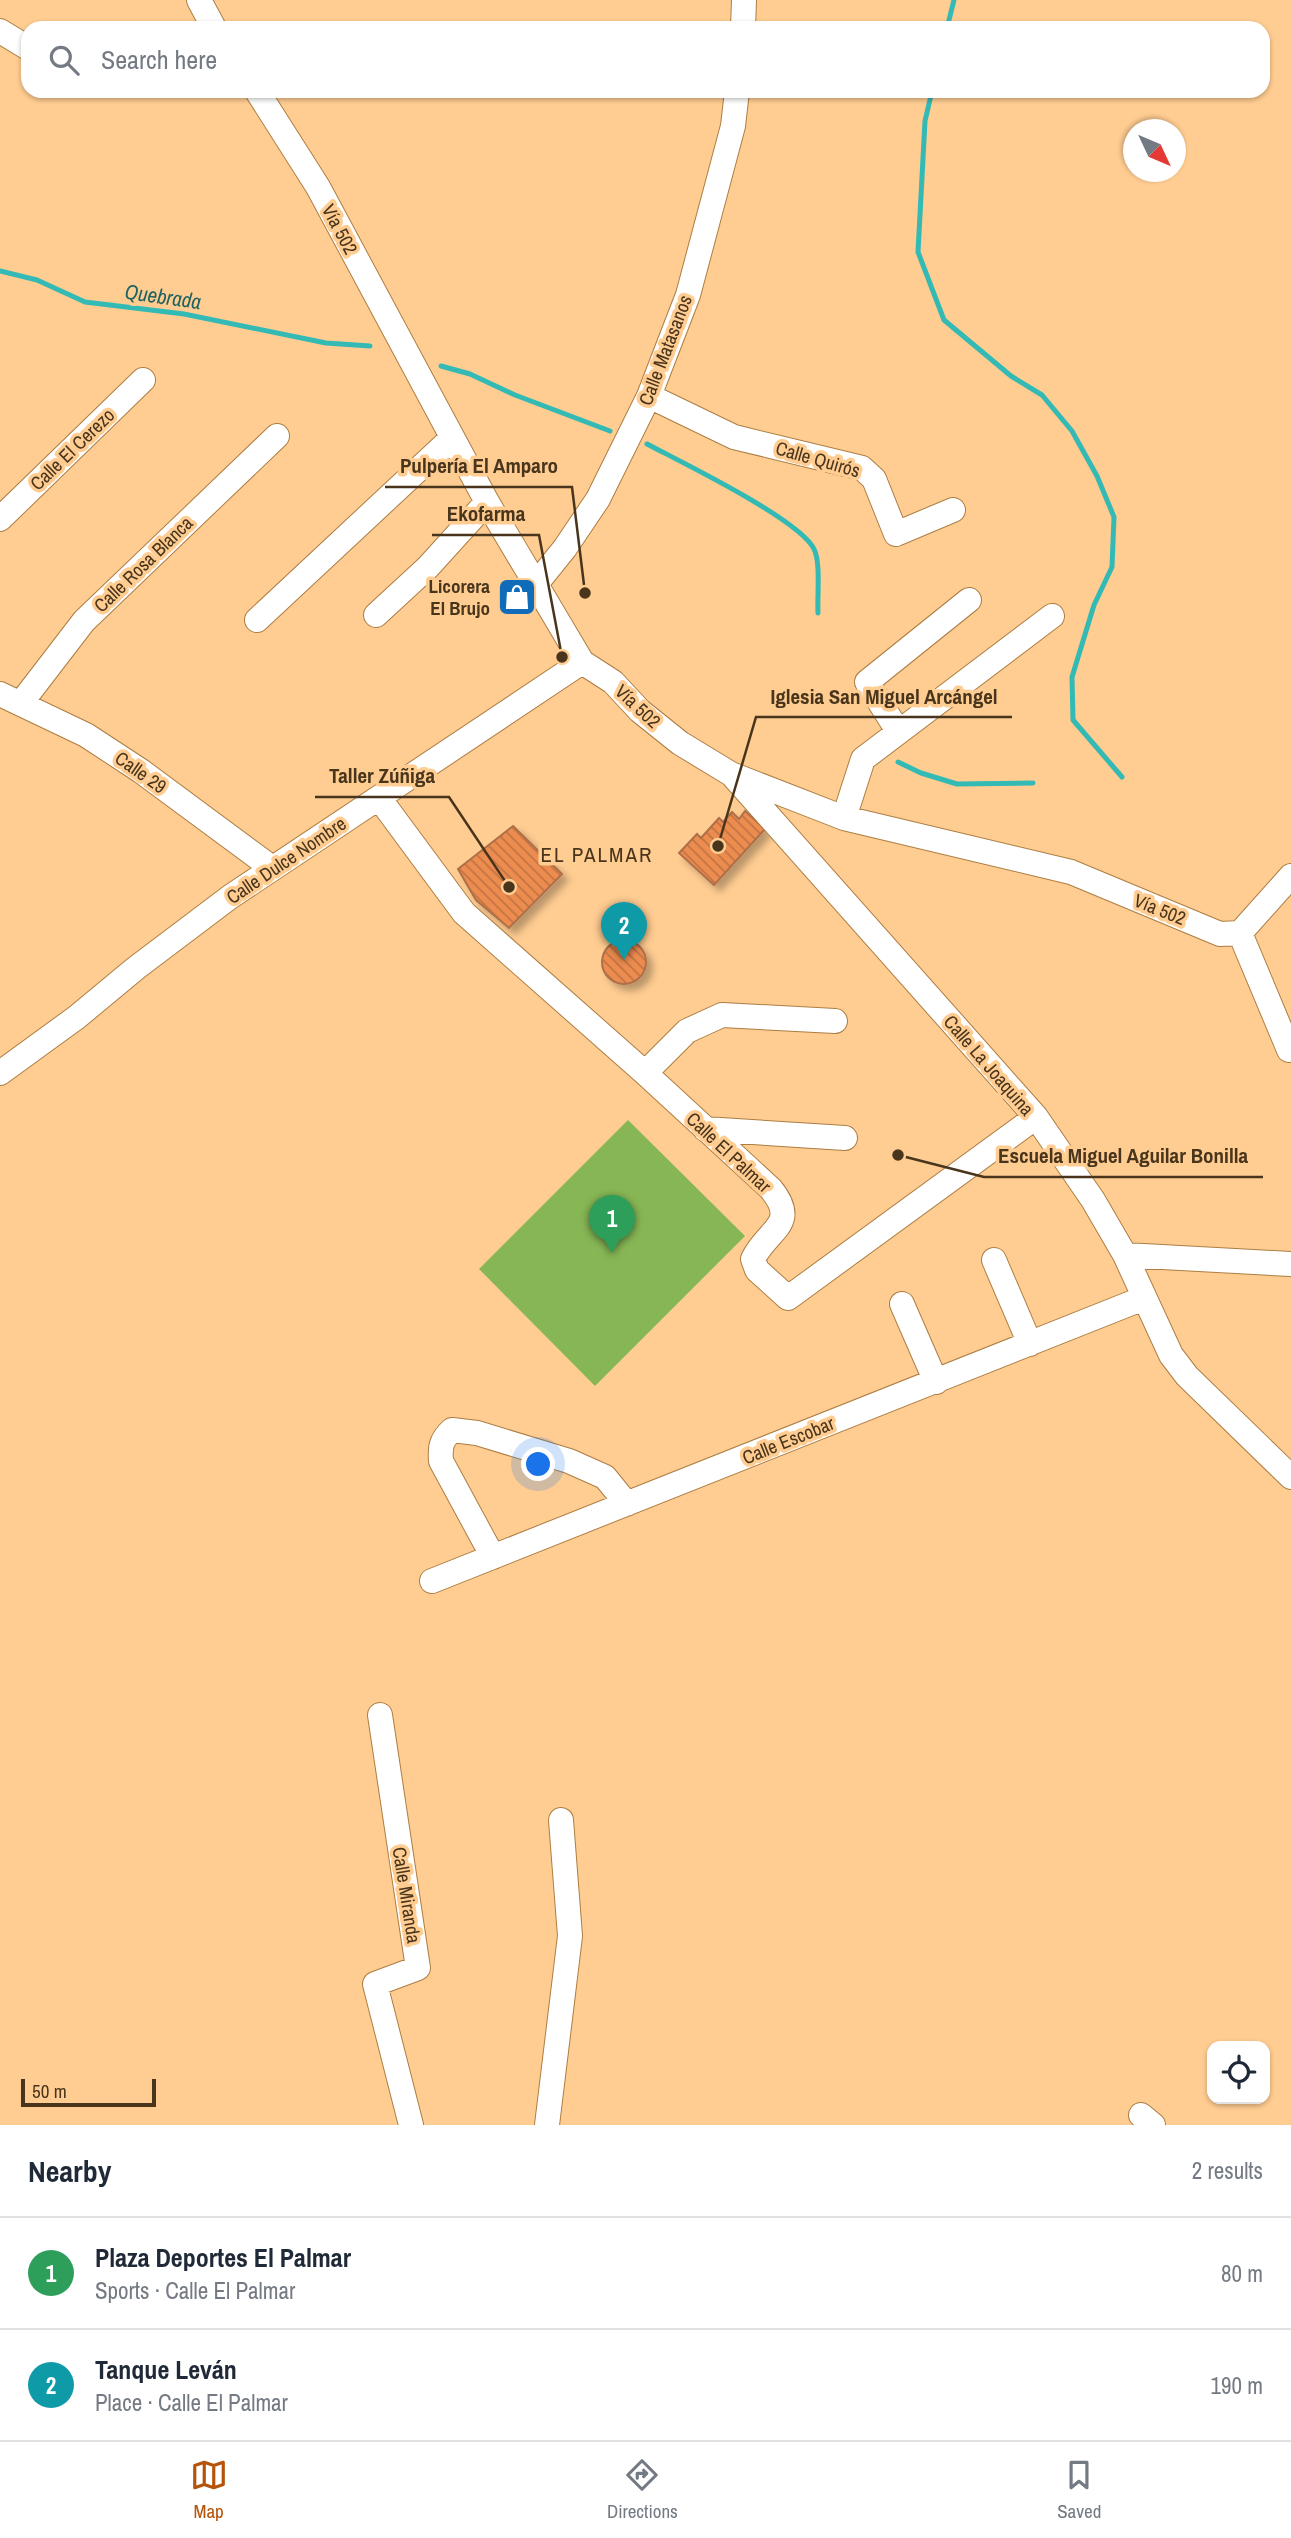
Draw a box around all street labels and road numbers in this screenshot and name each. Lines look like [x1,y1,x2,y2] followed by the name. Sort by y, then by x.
[316,199,364,259] street label: Vía 502
[632,291,698,409] street label: Calle Matasanos
[24,402,120,496] street label: Calle El Cerezo
[773,435,863,483] street label: Calle Quirós
[88,510,198,618] street label: Calle Rosa Blanca
[610,678,666,734] street label: Vía 502
[110,745,172,799] street label: Calle 29
[221,810,351,910] street label: Calle Dulce Nombre
[1130,887,1190,931] street label: Vía 502
[938,1009,1040,1121] street label: Calle La Joaquina
[681,1106,778,1199] street label: Calle El Palmar
[738,1409,839,1470] street label: Calle Escobar
[387,1845,427,1945] street label: Calle Miranda

